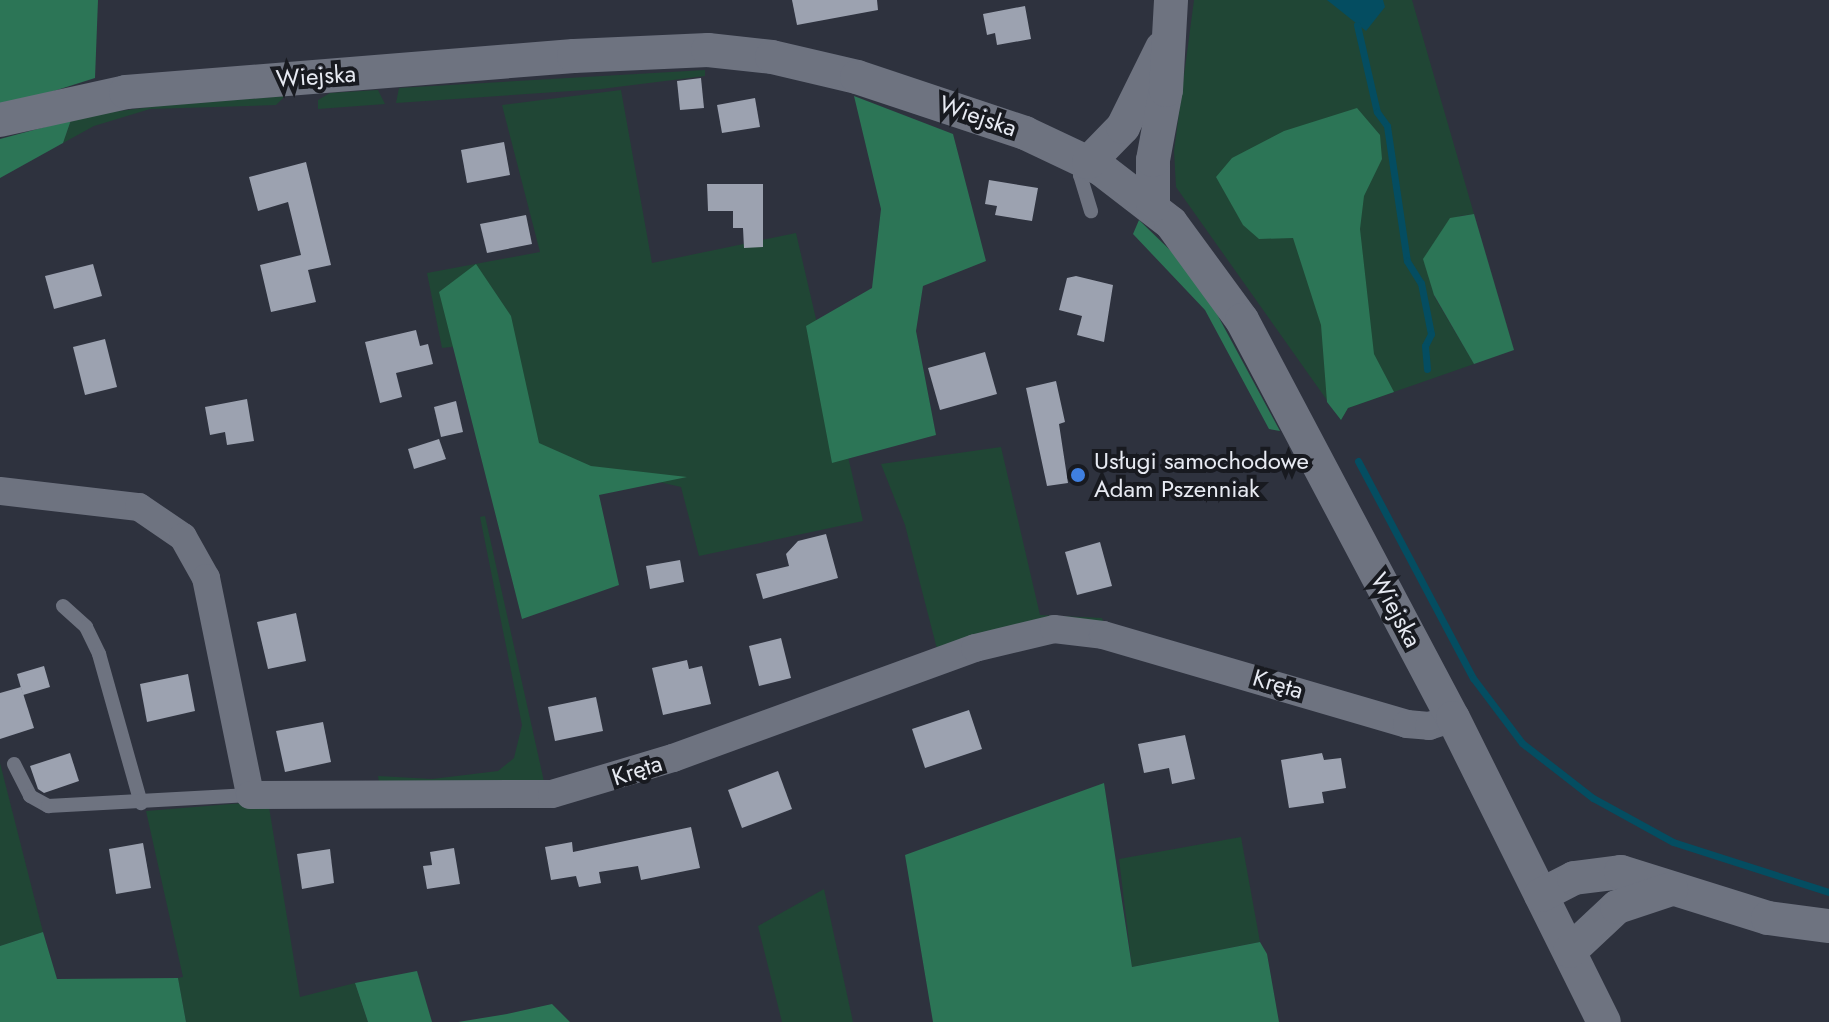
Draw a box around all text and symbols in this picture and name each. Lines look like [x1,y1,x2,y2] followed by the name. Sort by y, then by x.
[275,59,357,93] street label: Wiejska
[935,89,1021,143] street label: Wiejska
[1094,447,1309,503] place label: Usługi samochodowe Adam Pszenniak
[1069,466,1087,484] marker: Usługi samochodowe Adam Pszenniak
[1364,568,1428,652] street label: Wiejska
[1249,663,1307,705] street label: Kręta
[608,748,666,792] street label: Kręta

